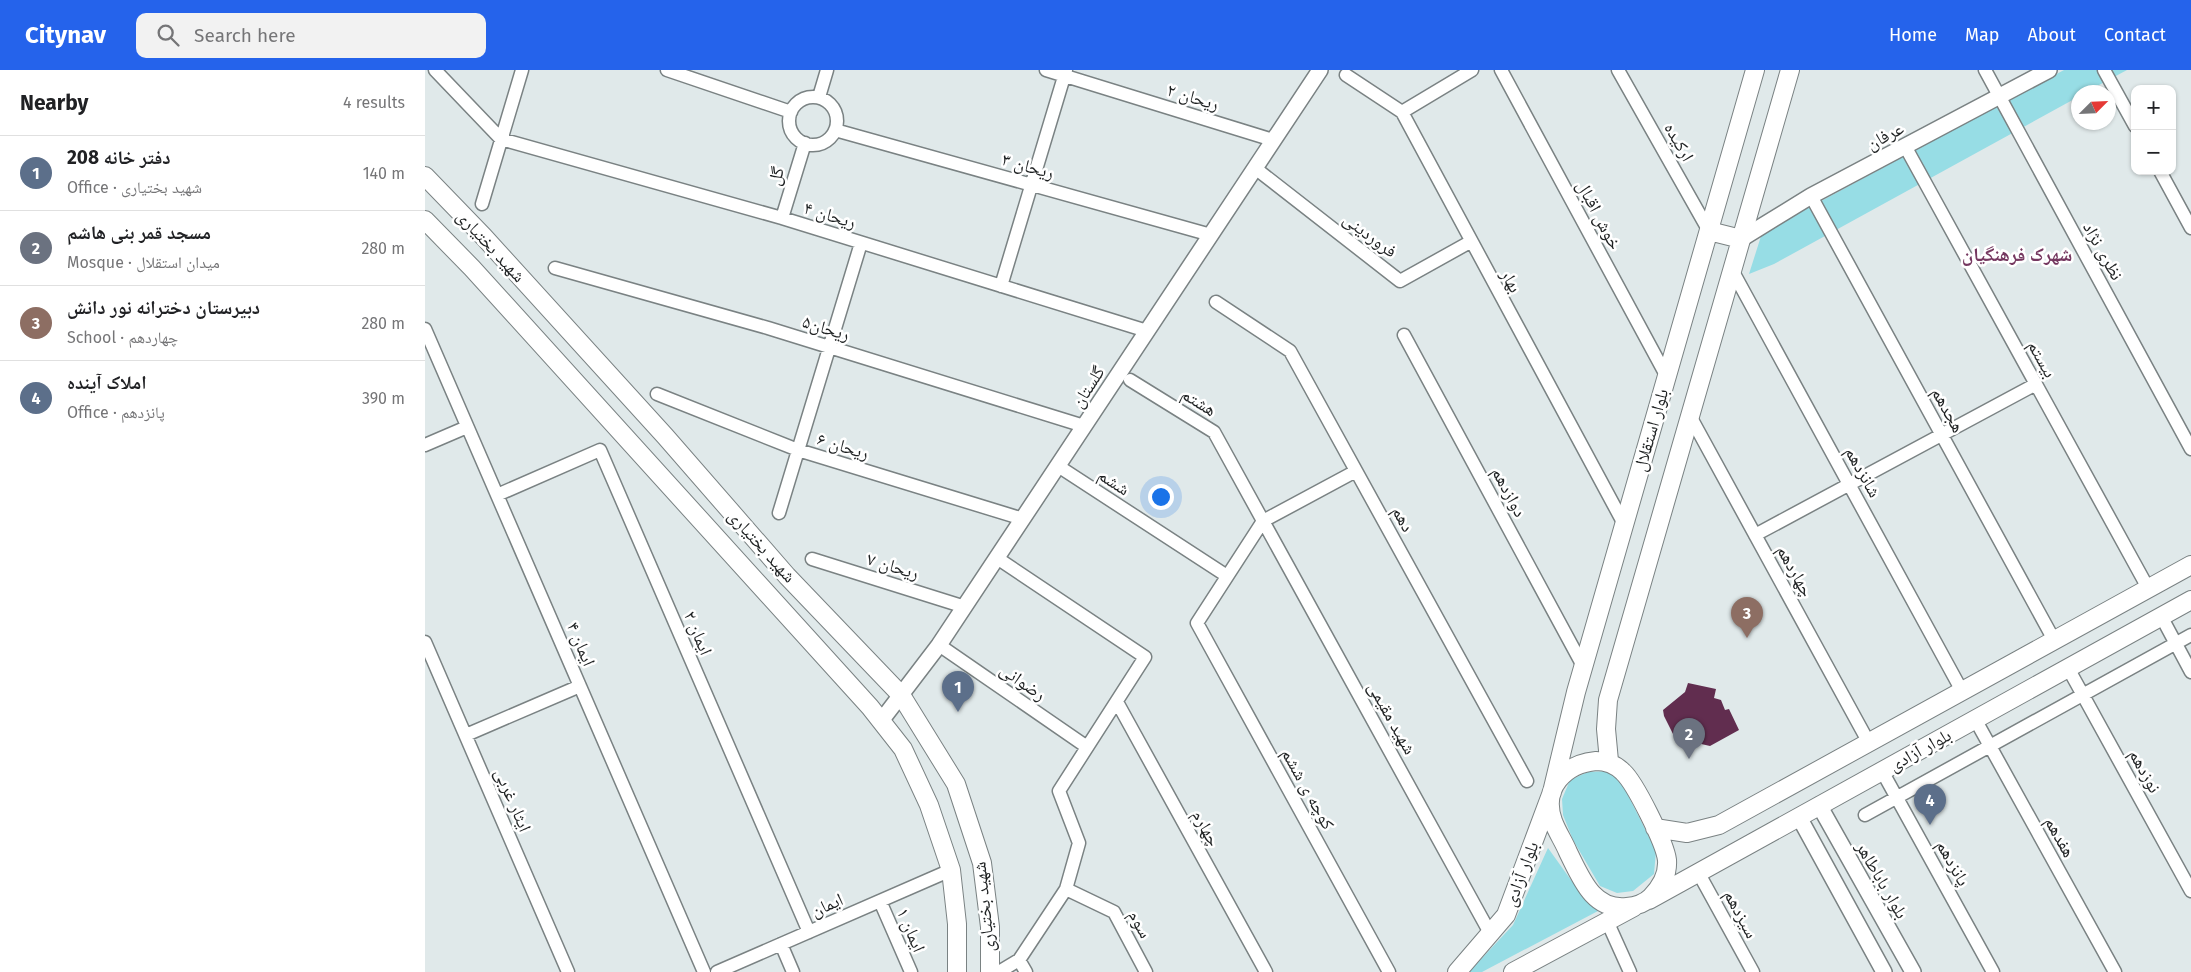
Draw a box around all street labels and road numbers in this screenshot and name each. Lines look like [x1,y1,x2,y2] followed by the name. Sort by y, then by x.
[1164,79,1222,115] street label: ریحان ۲
[1863,117,1907,155] street label: عرفان
[1659,119,1699,165] street label: ارکیده
[999,148,1057,184] street label: ریحان ۳
[763,164,789,188] street label: گل
[1572,177,1626,253] street label: خوش اقبال
[801,197,859,233] street label: ریحان ۴
[452,205,530,287] street label: شهید بختیاری
[1339,208,1401,262] street label: فروردینی
[2078,218,2128,284] street label: نظری نژاد
[1495,265,1526,297] street label: بهار
[800,310,852,346] street label: ریحان۵
[2022,336,2061,382] street label: بیستم
[1066,362,1110,412] street label: گلستان
[1177,383,1221,422] street label: هشتم
[1926,384,1969,437] street label: هجدهم
[1629,386,1673,474] street label: بلوار استقلال
[814,428,872,464] street label: ریحان ۶
[1839,443,1886,502] street label: شانزدهم
[1486,463,1531,521] street label: دوازدهم
[1094,464,1134,501] street label: ششم
[1386,502,1419,536] street label: دهم
[723,505,801,587] street label: شهید بختیاری
[1771,541,1818,601] street label: چهاردهم
[864,548,922,584] street label: ریحان ۷
[679,608,717,658] street label: ایمان ۲
[562,619,600,669] street label: ایمان ۴
[996,658,1050,706] street label: رضوانی
[1363,678,1421,758] street label: شهید مقیمی
[1885,724,1955,776] street label: بلوار آزادی
[1276,745,1340,834] street label: کوچه ی ششم
[2123,745,2166,797] street label: نوزدهم
[490,765,536,835] street label: ایثار غربی
[1186,806,1225,851] street label: چهارم
[2039,813,2080,862] street label: هفدهم
[1931,836,1975,890] street label: پانزدهم
[1851,837,1913,923] street label: بلوار باباطاهر
[1499,838,1543,910] street label: بلوار آزادی
[968,861,1000,953] street label: شهید بختیاری
[1718,886,1763,942] street label: سیزدهم
[807,888,847,922] street label: ایمان
[892,905,930,955] street label: ایمان ۱
[1122,906,1157,943] street label: سوم

